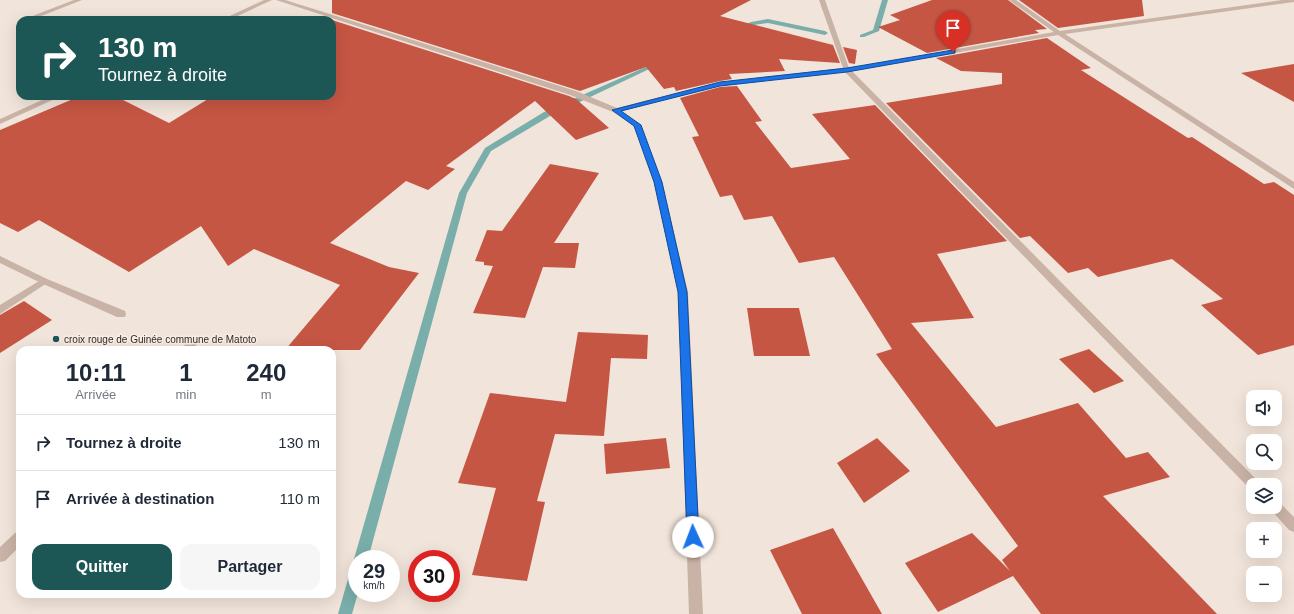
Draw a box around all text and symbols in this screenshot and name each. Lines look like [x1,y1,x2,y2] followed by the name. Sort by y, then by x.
[936,11,970,52] pin
[942,17,964,39] icon: arrive
[32,32,84,84] icon: right
[98,32,177,63] text: 130 m
[98,65,227,85] text: Tournez à droite
[51,334,61,344] marker: croix rouge de Guinée commune de Matoto
[64,334,257,345] place label: croix rouge de Guinée commune de Matoto
[66,359,126,386] text: 10:11
[179,359,193,386] text: 1
[246,359,286,386] text: 240
[75,387,116,402] text: Arrivée
[176,387,196,402] text: min
[261,387,272,402] text: m
[1246,390,1282,602] map controls
[1246,390,1282,426] button: sound
[32,432,54,454] icon: right
[66,434,182,451] text: Tournez à droite
[278,434,320,451] text: 130 m
[1246,434,1282,470] button: search
[1246,478,1282,514] button: layers
[32,488,54,510] icon: arrive
[66,490,214,507] text: Arrivée à destination
[279,490,320,507] text: 110 m
[672,516,714,558] position arrow
[1246,522,1282,558] button: +
[32,544,172,590] button: Quitter
[180,544,320,590] button: Partager
[408,550,460,602] speed limit sign: 30
[363,560,385,582] text: 29
[1246,566,1282,602] button: −
[363,580,385,591] text: km/h

